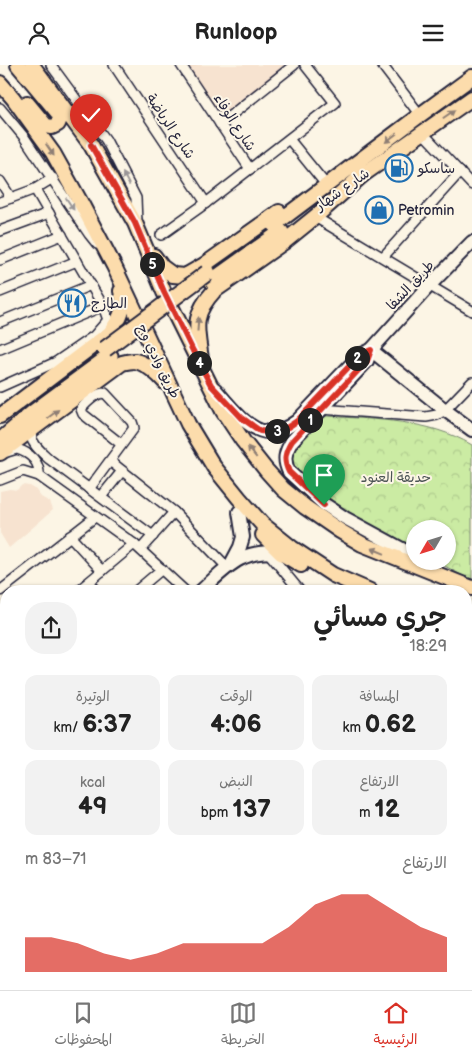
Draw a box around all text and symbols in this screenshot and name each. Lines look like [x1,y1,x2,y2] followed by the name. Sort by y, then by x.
[25,19,53,47] icon: person
[195,19,277,46] text: Runloop
[419,19,447,47] icon: menu
[209,90,259,155] street label: شارع الوفاء
[142,91,199,163] street label: شارع الرياضة
[70,94,112,145] pin
[77,101,105,129] icon: check
[442,109,456,119] one-way arrow
[385,132,398,143] one-way arrow
[46,143,55,157] one-way arrow
[384,153,414,183] fuel station icon: ساسكو
[417,160,455,177] place label: ساسكو
[311,165,373,216] street label: شارع شهار
[122,173,131,186] one-way arrow
[364,195,394,225] shop icon: Petromin
[65,197,74,211] one-way arrow
[398,202,454,219] place label: Petromin
[140,251,164,277] pin: 5
[148,256,157,273] text: 5
[383,257,438,314] street label: طريق الشفا
[57,288,87,318] restaurant icon: الطازج
[91,295,127,313] place label: الطازج
[194,316,202,332] one-way arrow
[131,321,184,402] street label: طريق وادي وج
[344,345,370,371] pin: 2
[353,350,362,367] text: 2
[186,351,212,375] pin: 4
[195,355,204,372] text: 4
[298,407,322,433] pin: 1
[47,409,60,420] one-way arrow
[308,412,313,429] text: 1
[264,419,290,443] pin: 3
[273,423,282,440] text: 3
[246,446,257,459] one-way arrow
[303,454,345,505] pin
[310,461,338,489] icon: arrive
[361,469,431,486] park label: حديقة العنود
[406,520,456,570] north arrow
[406,520,456,570] map controls
[370,547,385,555] one-way arrow
[313,601,447,634] text: جري مسائي
[25,602,77,654] button: share
[410,637,447,656] text: 18:29
[76,688,110,705] text: الوتيرة
[220,688,252,705] text: الوقت
[359,688,399,705] text: المسافة
[82,709,132,740] text: 6:37
[210,709,262,740] text: 4:06
[365,709,416,740] text: 0.62
[54,719,82,736] text: /km
[343,719,365,736] text: km
[219,773,253,790] text: النبض
[360,773,399,790] text: الارتفاع
[80,774,105,791] text: kcal
[78,791,107,822] text: 49
[232,794,271,825] text: 137
[374,794,400,825] text: 12
[201,804,232,821] text: bpm
[359,804,374,821] text: m
[25,850,86,869] text: 71–83 m
[402,854,447,873] text: الارتفاع
[54,999,112,1052] tab: المحفوظات
[221,999,265,1052] tab: الخريطة
[374,999,418,1052] tab: الرئيسية

